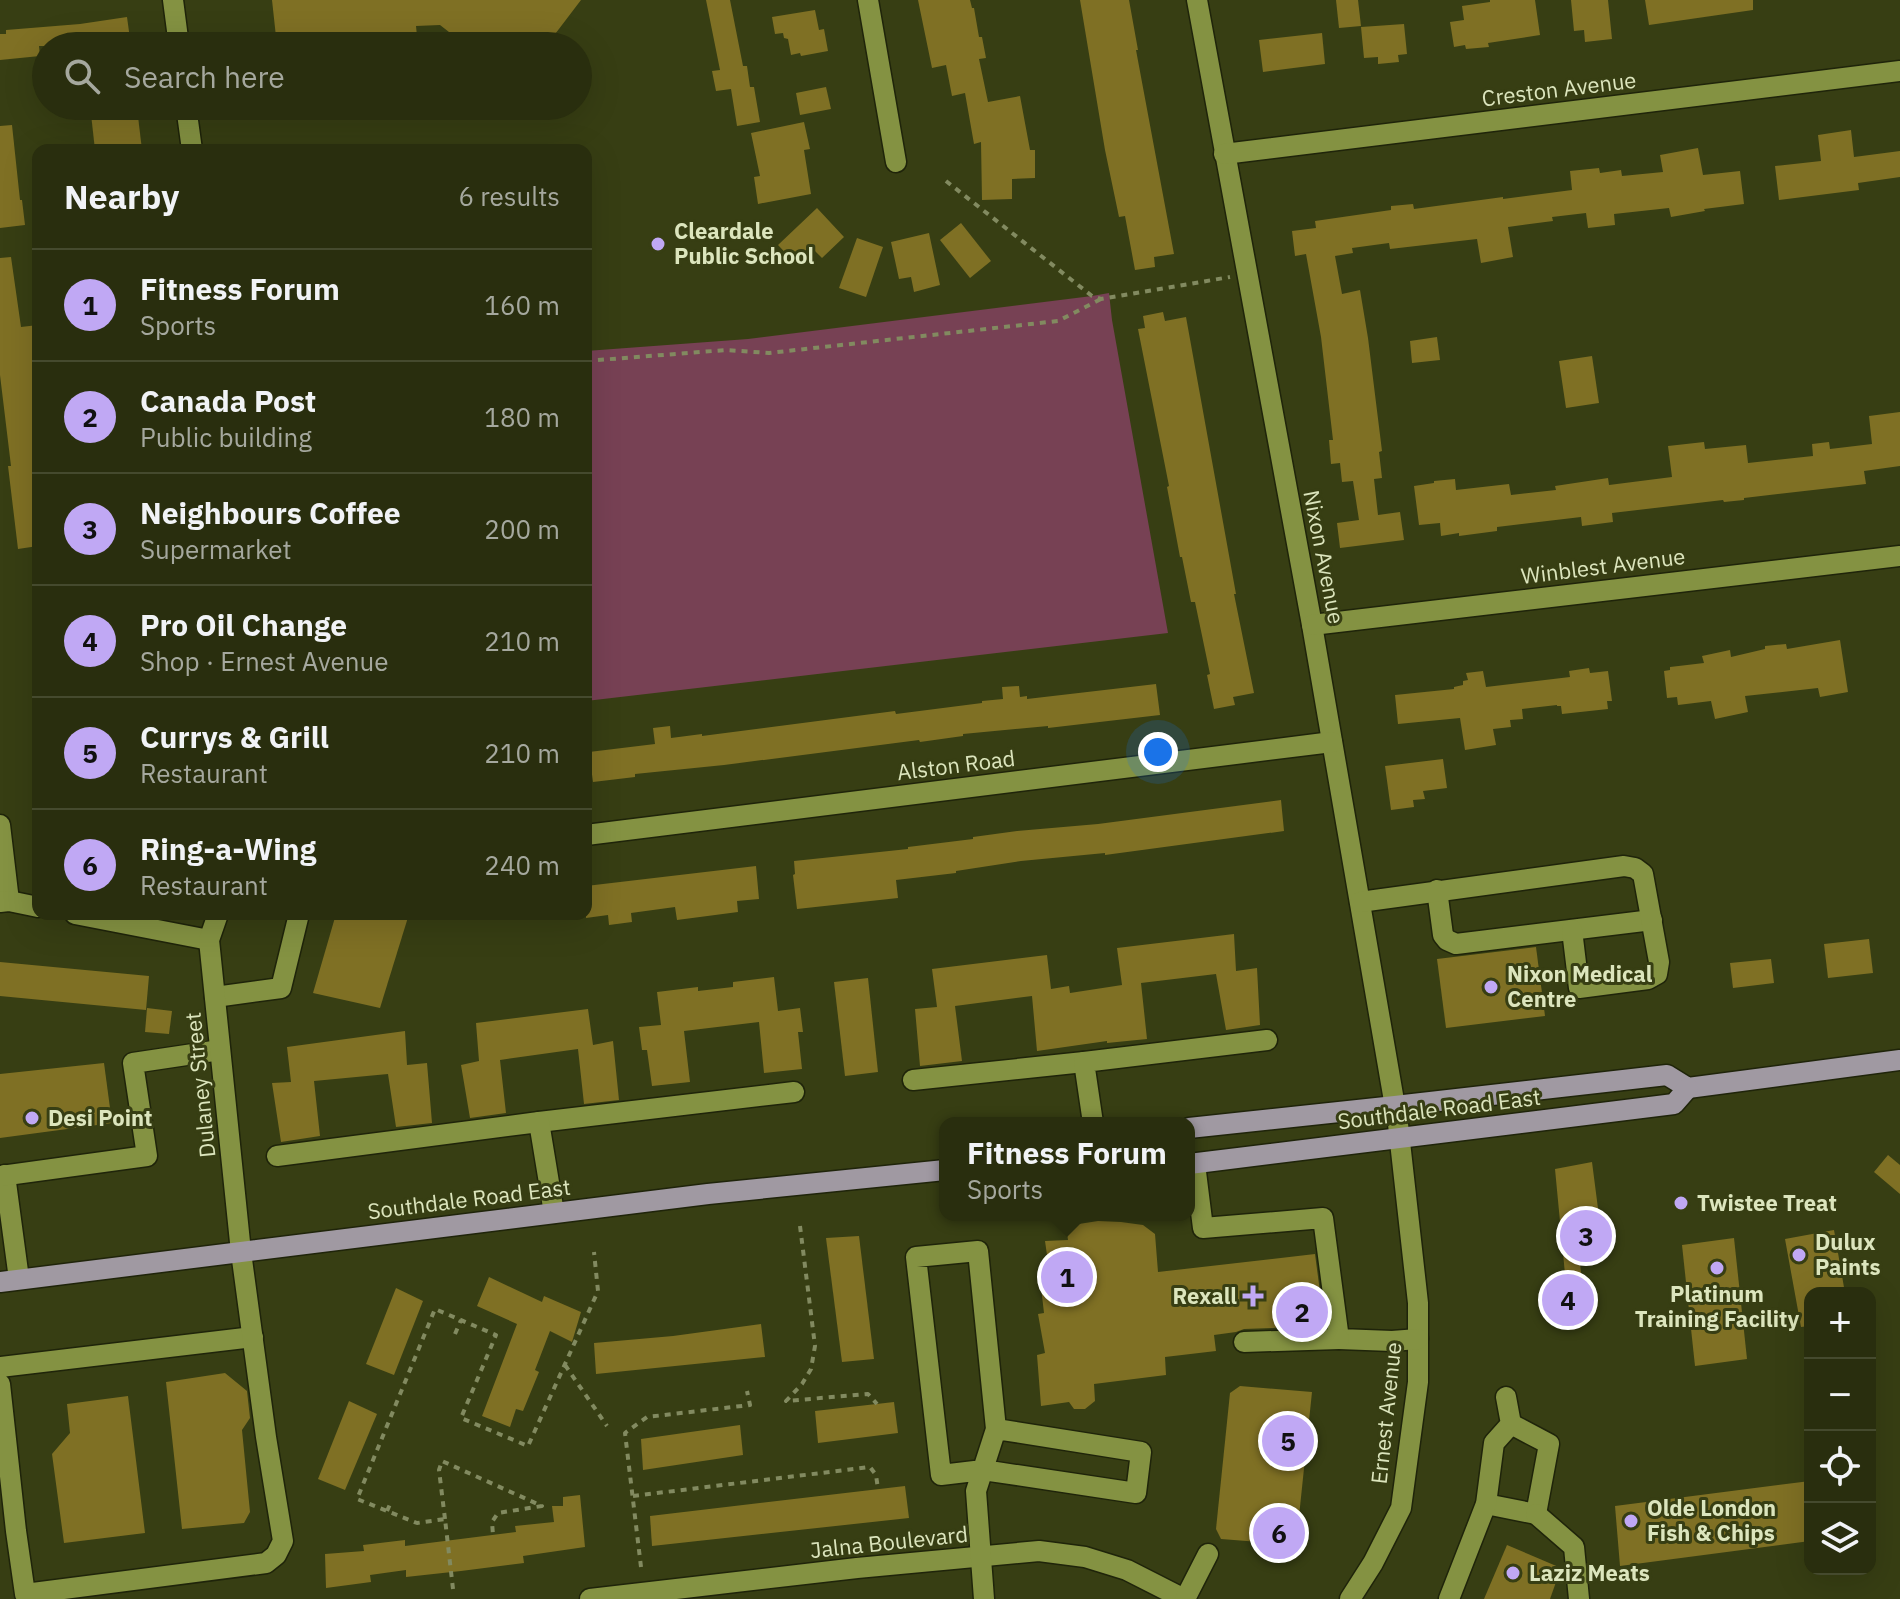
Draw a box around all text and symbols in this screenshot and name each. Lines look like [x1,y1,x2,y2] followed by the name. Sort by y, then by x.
[32,32,592,120] search box
[60,54,104,98] icon: search
[124,57,285,96] text: Search here
[1480,65,1638,112] street label: Creston Avenue
[64,174,179,218] text: Nearby
[458,179,560,213] text: 6 results
[674,216,814,270] place label: Cleardale Public School
[649,235,667,253] marker: Cleardale Public School
[140,269,340,308] text: Fitness Forum
[82,288,98,322] text: 1
[484,288,560,322] text: 160 m
[140,308,216,342] text: Sports
[140,381,316,420] text: Canada Post
[82,400,98,434] text: 2
[484,400,560,434] text: 180 m
[140,420,312,454] text: Public building
[1297,488,1352,626] street label: Nixon Avenue
[140,493,401,532] text: Neighbours Coffee
[82,512,98,546] text: 3
[484,512,560,546] text: 200 m
[140,532,292,566] text: Supermarket
[1519,541,1687,590] street label: Winblest Avenue
[140,605,347,644] text: Pro Oil Change
[82,624,98,658] text: 4
[484,624,560,658] text: 210 m
[140,644,389,678] text: Shop · Ernest Avenue
[140,717,329,756] text: Currys & Grill
[1138,732,1178,772] your location
[82,736,98,770] text: 5
[484,736,560,770] text: 210 m
[895,743,1017,786] street label: Alston Road
[140,756,268,790] text: Restaurant
[140,829,316,868] text: Ring-a-Wing
[82,848,98,882] text: 6
[484,848,560,882] text: 240 m
[140,868,268,902] text: Restaurant
[1507,959,1653,1013] place label: Nixon Medical Centre
[1482,978,1500,996] marker: Nixon Medical Centre
[177,1011,222,1159] street label: Dulaney Street
[1336,1082,1542,1135] street label: Southdale Road East
[48,1103,153,1132] place label: Desi Point
[23,1109,41,1127] marker: Desi Point
[939,1117,1195,1221] popup
[967,1133,1167,1172] text: Fitness Forum
[366,1172,572,1225] street label: Southdale Road East
[967,1172,1043,1206] text: Sports
[1697,1188,1837,1217] place label: Twistee Treat
[1672,1194,1690,1212] marker: Twistee Treat
[1560,1206,1612,1266] pin: 3
[1815,1227,1881,1281] place label: Dulux Paints
[1790,1246,1808,1264] marker: Dulux Paints
[1041,1247,1093,1307] pin: 1
[1708,1259,1726,1277] marker: Platinum Training Facility
[1542,1270,1594,1330] pin: 4
[1635,1279,1799,1333] place label: Platinum Training Facility
[1172,1281,1237,1310] place label: Rexall
[1276,1282,1328,1342] pin: 2
[1244,1287,1262,1305] marker: Rexall
[1804,1287,1876,1575] map controls
[1804,1287,1876,1359] button: +
[1364,1341,1407,1485] street label: Ernest Avenue
[1804,1359,1876,1431] button: −
[1262,1411,1314,1471] pin: 5
[1804,1431,1876,1503] button: locate
[1647,1493,1776,1547] place label: Olde London Fish & Chips
[1253,1503,1305,1563] pin: 6
[1804,1503,1876,1575] button: layers
[1622,1512,1640,1530] marker: Olde London Fish & Chips
[809,1519,969,1564] street label: Jalna Boulevard
[1529,1558,1650,1587] place label: Laziz Meats
[1504,1564,1522,1582] marker: Laziz Meats

